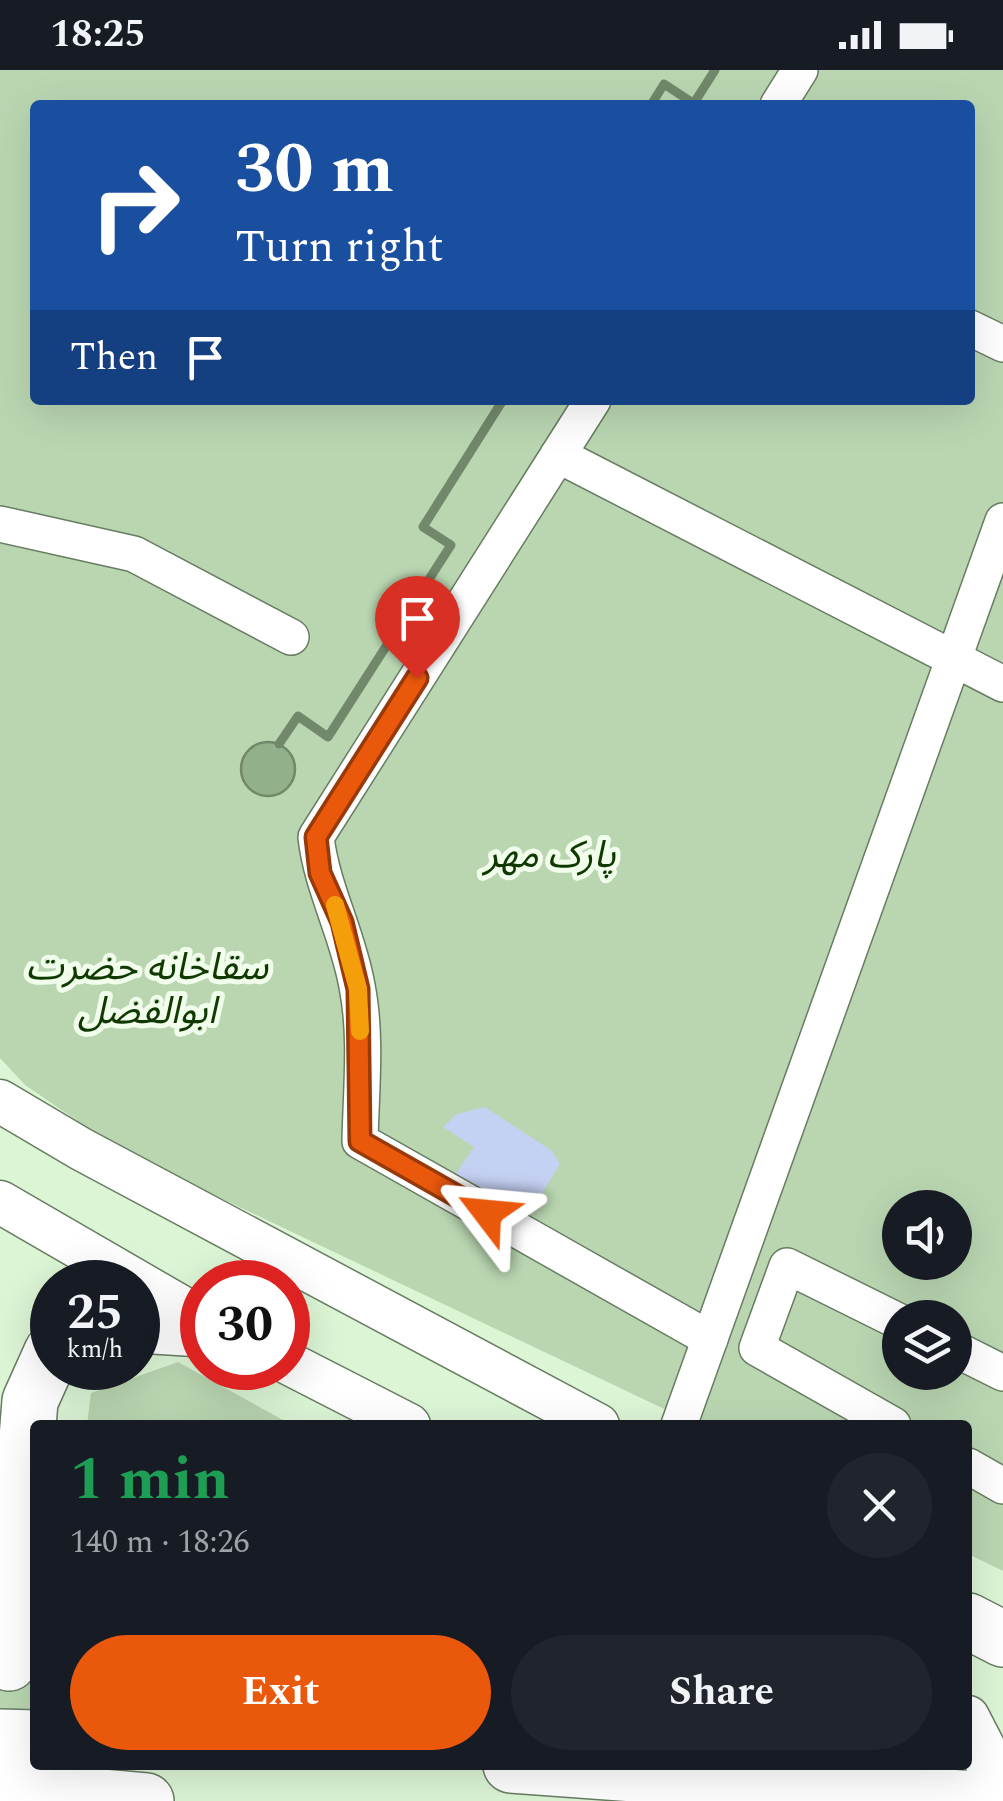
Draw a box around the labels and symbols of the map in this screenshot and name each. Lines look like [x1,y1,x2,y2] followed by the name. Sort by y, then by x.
[375,576,460,679] pin
[481,827,616,885] park label: پارک مهر
[26,939,269,1041] park label: سقاخانه حضرت ابوالفضل
[435,1161,539,1265] position arrow
[180,1260,310,1390] speed limit sign: 30

